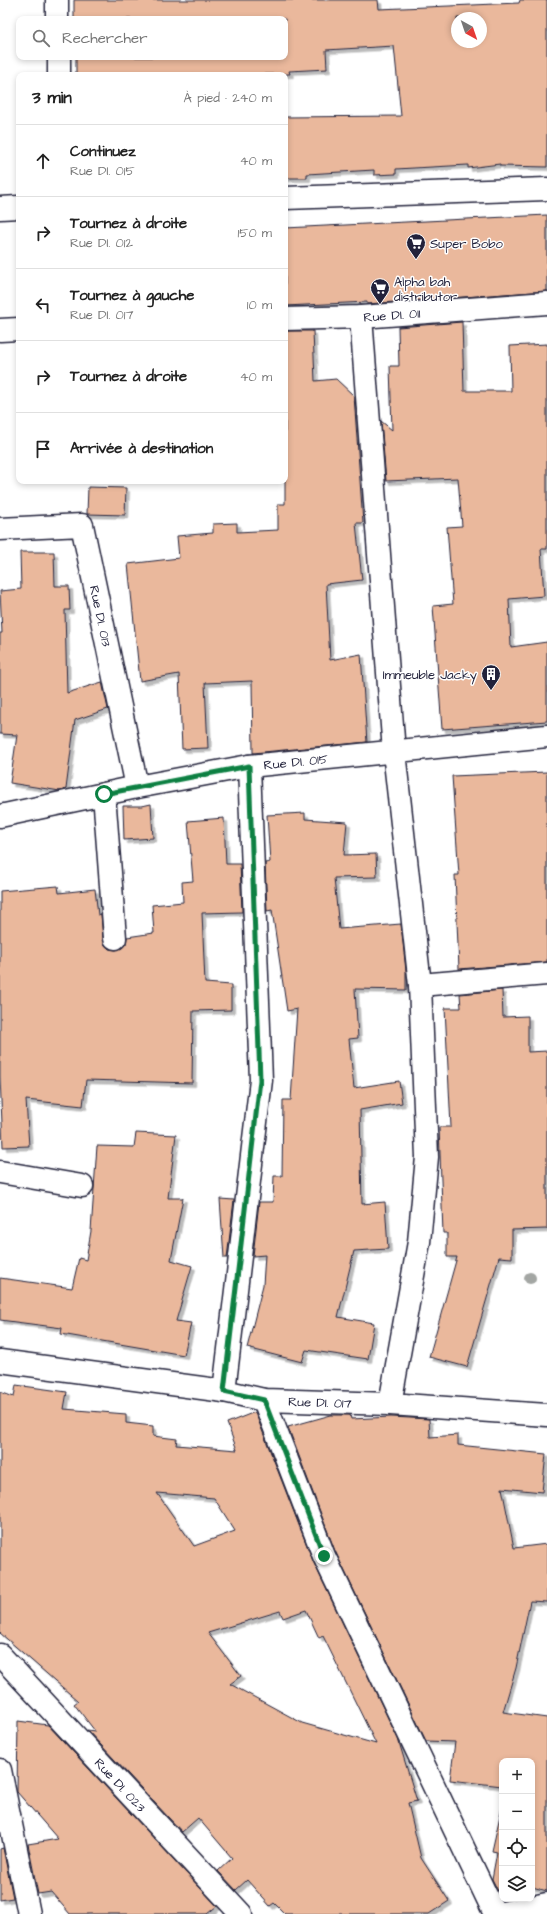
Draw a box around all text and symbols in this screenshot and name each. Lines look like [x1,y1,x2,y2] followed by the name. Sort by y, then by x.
[451,12,487,48] north arrow
[16,16,288,60] search box
[30,27,52,49] icon: search
[62,28,147,49] text: Rechercher
[32,86,72,110] text: 3 min
[184,89,272,107] text: À pied · 240 m
[70,141,136,162] text: Continuez
[32,150,54,172] icon: ahead
[240,152,272,170] text: 40 m
[70,162,135,180] text: Rue DI. 015
[70,213,187,234] text: Tournez à droite
[32,222,54,244] icon: right
[238,224,272,242] text: 150 m
[405,232,427,260] supermarket icon: Super Bobo
[70,234,133,252] text: Rue DI. 012
[430,235,503,253] place label: Super Bobo
[394,273,457,306] place label: Alpha bah distributor
[369,277,391,305] supermarket icon: Alpha bah distributor
[70,285,194,306] text: Tournez à gauche
[32,294,54,316] icon: left
[247,296,272,314] text: 10 m
[363,305,421,327] street label: Rue DI. 011
[70,306,133,324] text: Rue DI. 017
[32,366,54,388] icon: right
[70,366,187,387] text: Tournez à droite
[240,368,272,386] text: 40 m
[32,438,54,460] icon: arrive
[70,438,213,459] text: Arrivée à destination
[85,584,115,649] street label: Rue DI. 013
[480,663,502,691] building icon: Immeuble Jacky
[383,666,477,685] place label: Immeuble Jacky
[263,750,329,774] street label: Rue DI. 015
[95,785,113,803] route start
[288,1393,352,1413] street label: Rue DI. 017
[315,1547,333,1565] route end
[90,1754,150,1817] street label: Rue DI. 023
[499,1758,535,1902] map controls
[499,1758,535,1794] button: +
[499,1794,535,1830] button: −
[499,1830,535,1866] button: locate
[499,1866,535,1902] button: layers

